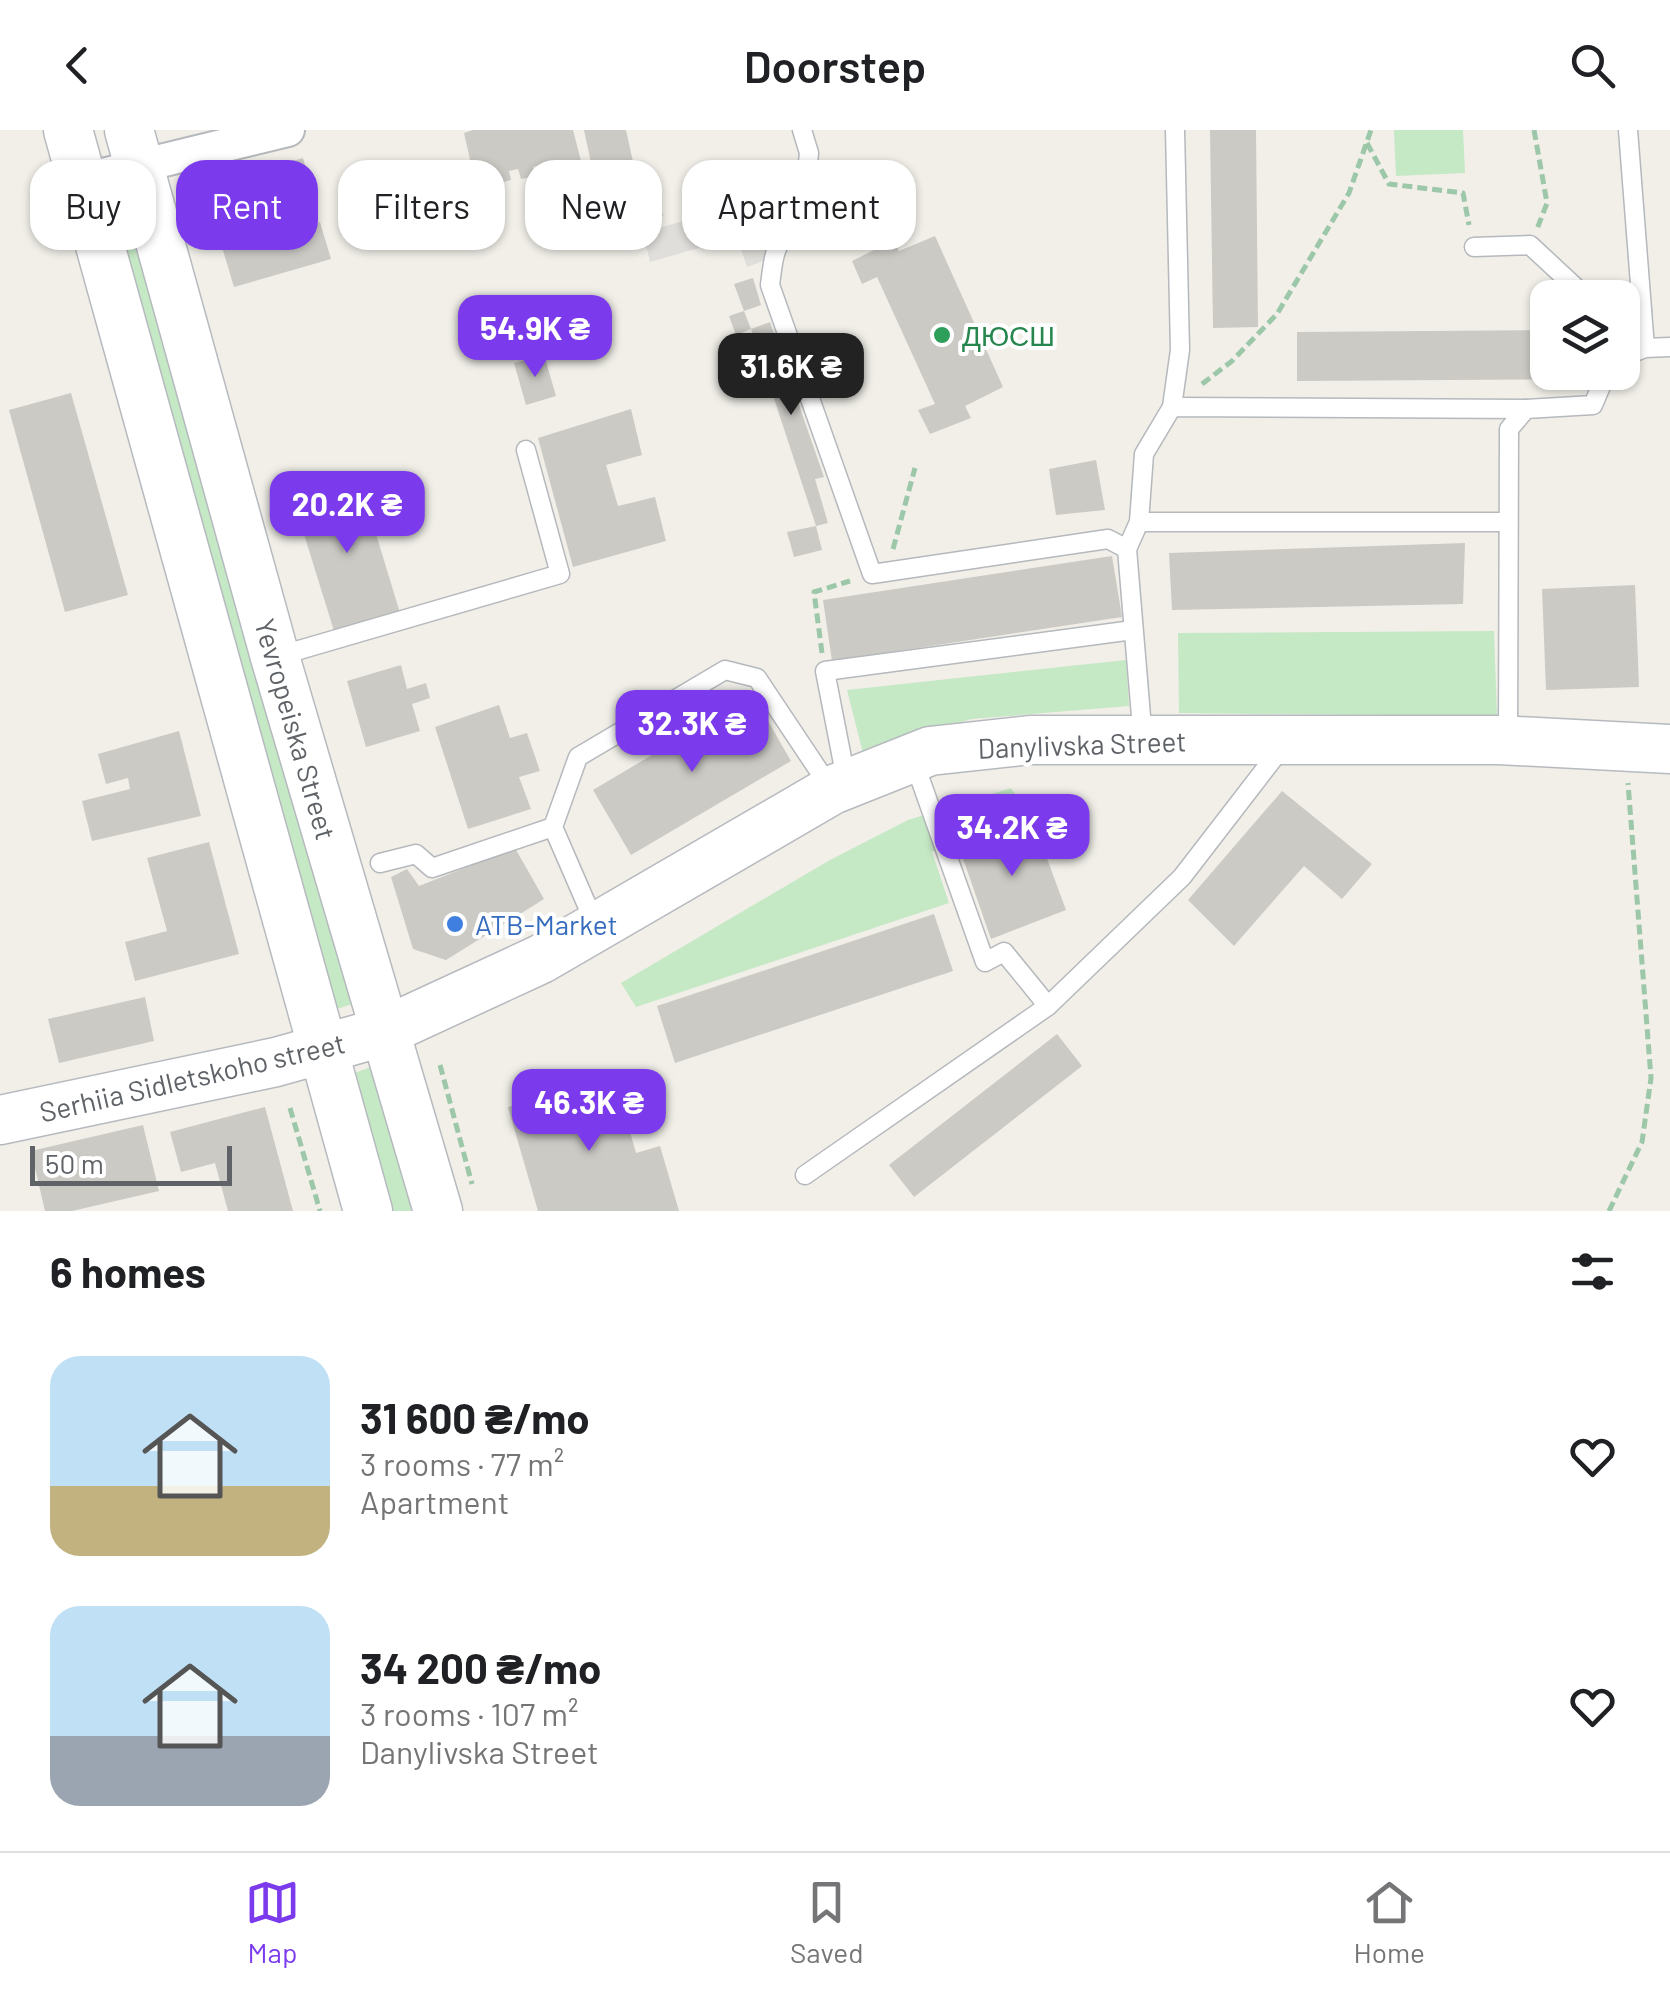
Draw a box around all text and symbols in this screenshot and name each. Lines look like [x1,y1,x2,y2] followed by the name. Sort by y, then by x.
[50,38,105,93] icon: back
[744,38,926,92] text: Doorstep
[1565,38,1620,93] icon: search
[30,160,156,250] chip: Buy
[176,160,318,250] chip: Rent
[338,160,505,250] chip: Filters
[525,160,662,250] chip: New
[682,160,916,250] chip: Apartment
[1530,280,1640,390] map controls
[1530,280,1640,390] button: layers
[443,295,627,380] pin: 54.9K ₴
[480,308,590,346] text: 54.9K ₴
[962,318,1055,352] place label: ДЮСШ
[931,324,953,346] marker: ДЮСШ
[699,333,883,418] pin: 31.6K ₴
[740,346,842,384] text: 31.6K ₴
[255,471,439,556] pin: 20.2K ₴
[292,484,402,522] text: 20.2K ₴
[248,615,344,843] street label: Yevropeiska Street
[600,690,784,775] pin: 32.3K ₴
[638,703,746,741] text: 32.3K ₴
[977,723,1187,765] street label: Danylivska Street
[920,794,1104,879] pin: 34.2K ₴
[957,807,1067,845] text: 34.2K ₴
[475,907,618,941] place label: ATB-Market
[444,913,466,935] marker: ATB-Market
[36,1025,348,1129] street label: Serhiia Sidletskoho street
[497,1069,681,1154] pin: 46.3K ₴
[534,1082,644,1120] text: 46.3K ₴
[30,1141,232,1186] scale bar
[45,1146,104,1180] text: 50 m
[1565,1244,1620,1299] icon: filters
[50,1246,206,1296] text: 6 homes
[360,1392,590,1442] text: 31 600 ₴/mo
[130,1396,250,1516] icon: home
[1565,1429,1620,1484] icon: heart
[360,1444,564,1482] text: 3 rooms · 77 m²
[360,1482,509,1520] text: Apartment
[360,1642,601,1692] text: 34 200 ₴/mo
[130,1646,250,1766] icon: home
[1565,1679,1620,1734] icon: heart
[360,1694,578,1732] text: 3 rooms · 107 m²
[360,1732,599,1770] text: Danylivska Street
[245,1875,300,1969] tab: Map
[790,1875,864,1969] tab: Saved
[1354,1875,1425,1969] tab: Home

